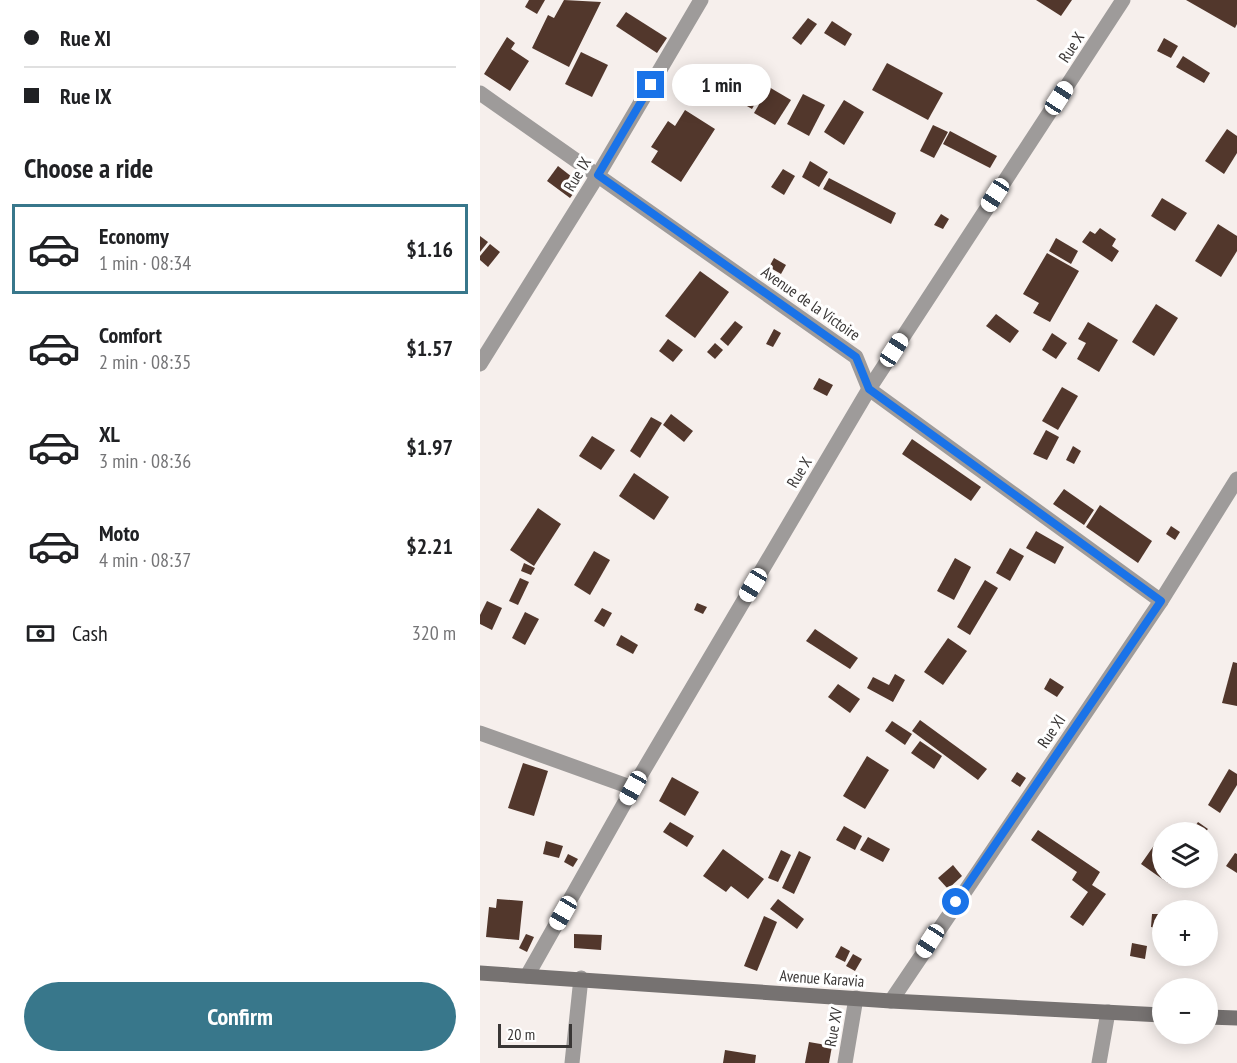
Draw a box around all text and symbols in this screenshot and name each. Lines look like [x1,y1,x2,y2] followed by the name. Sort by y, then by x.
[60,24,111,52] text: Rue XI
[1054,28,1088,66] street label: Rue X
[672,64,771,106] callout: 1 min
[637,71,664,98] route end
[701,72,742,98] text: 1 min
[1042,78,1076,118] car
[60,82,112,110] text: Rue IX
[24,151,153,185] text: Choose a ride
[559,153,595,195] street label: Rue IX
[978,175,1012,215] car
[27,222,81,276] icon: car
[99,222,169,250] text: Economy
[406,235,453,263] text: $1.16
[99,250,191,276] text: 1 min · 08:34
[758,261,864,345] street label: Avenue de la Victoire
[27,321,81,375] icon: car
[99,321,162,349] text: Comfort
[877,330,911,370] car
[406,334,453,362] text: $1.57
[99,349,191,375] text: 2 min · 08:35
[27,420,81,474] icon: car
[99,420,120,448] text: XL
[406,433,453,461] text: $1.97
[99,448,191,474] text: 3 min · 08:36
[782,453,816,491] street label: Rue X
[27,519,81,573] icon: car
[99,519,140,547] text: Moto
[406,532,453,560] text: $2.21
[99,547,191,573] text: 4 min · 08:37
[736,565,770,605] car
[24,617,57,650] icon: cash
[72,619,108,647] text: Cash
[412,620,456,646] text: 320 m
[1033,710,1069,752] street label: Rue XI
[616,768,650,808] car
[1152,822,1218,1044] map controls
[1152,822,1218,888] button: layers
[942,888,969,915] route start
[546,893,580,933] car
[1152,900,1218,966] button: +
[913,921,947,961] car
[779,965,865,991] street label: Avenue Karavia
[1152,978,1218,1044] button: −
[24,982,456,1051] button: Confirm
[820,1005,846,1048] street label: Rue XV
[498,1021,572,1048] scale bar
[507,1024,535,1044] text: 20 m

